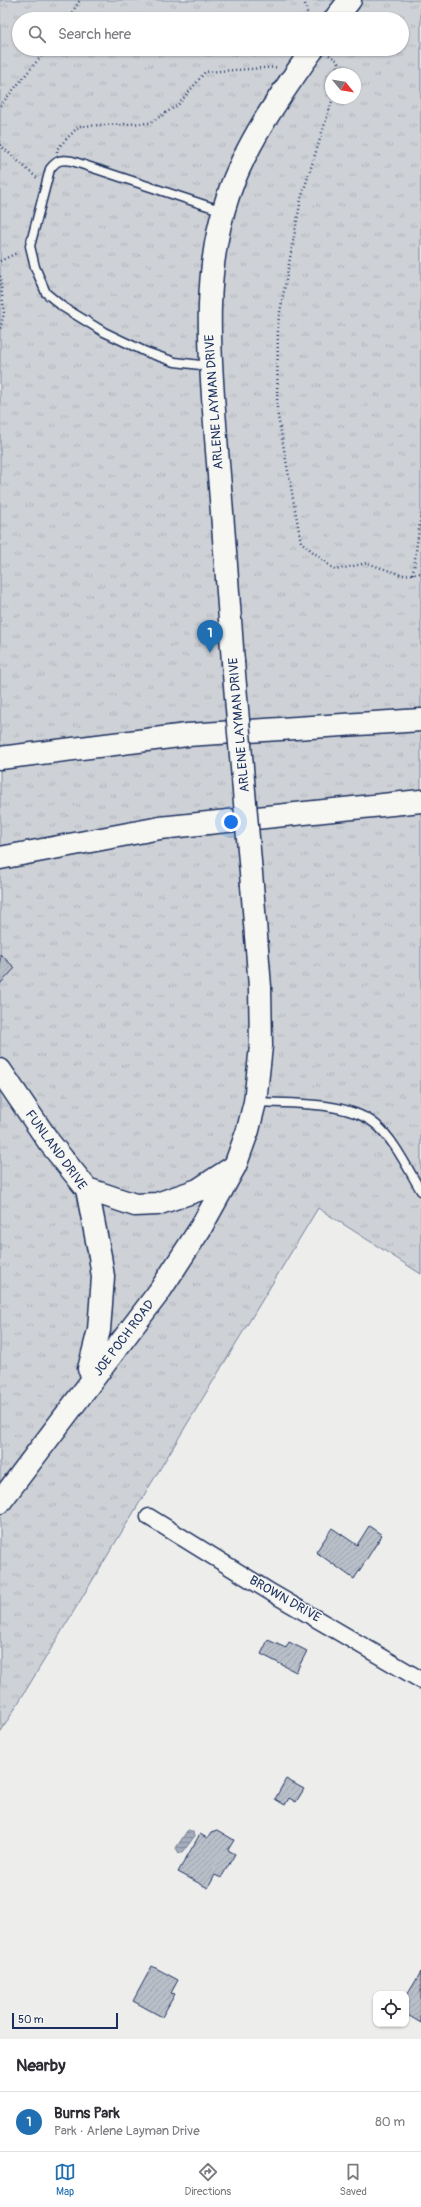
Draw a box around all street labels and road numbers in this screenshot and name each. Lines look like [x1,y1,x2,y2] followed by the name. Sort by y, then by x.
[201,334,227,470] street label: ARLENE LAYMAN DRIVE
[225,657,253,793] street label: ARLENE LAYMAN DRIVE
[22,1107,90,1193] street label: FUNLAND DRIVE
[90,1297,158,1379] street label: JOE POCH ROAD
[246,1572,324,1626] street label: BROWN DRIVE

